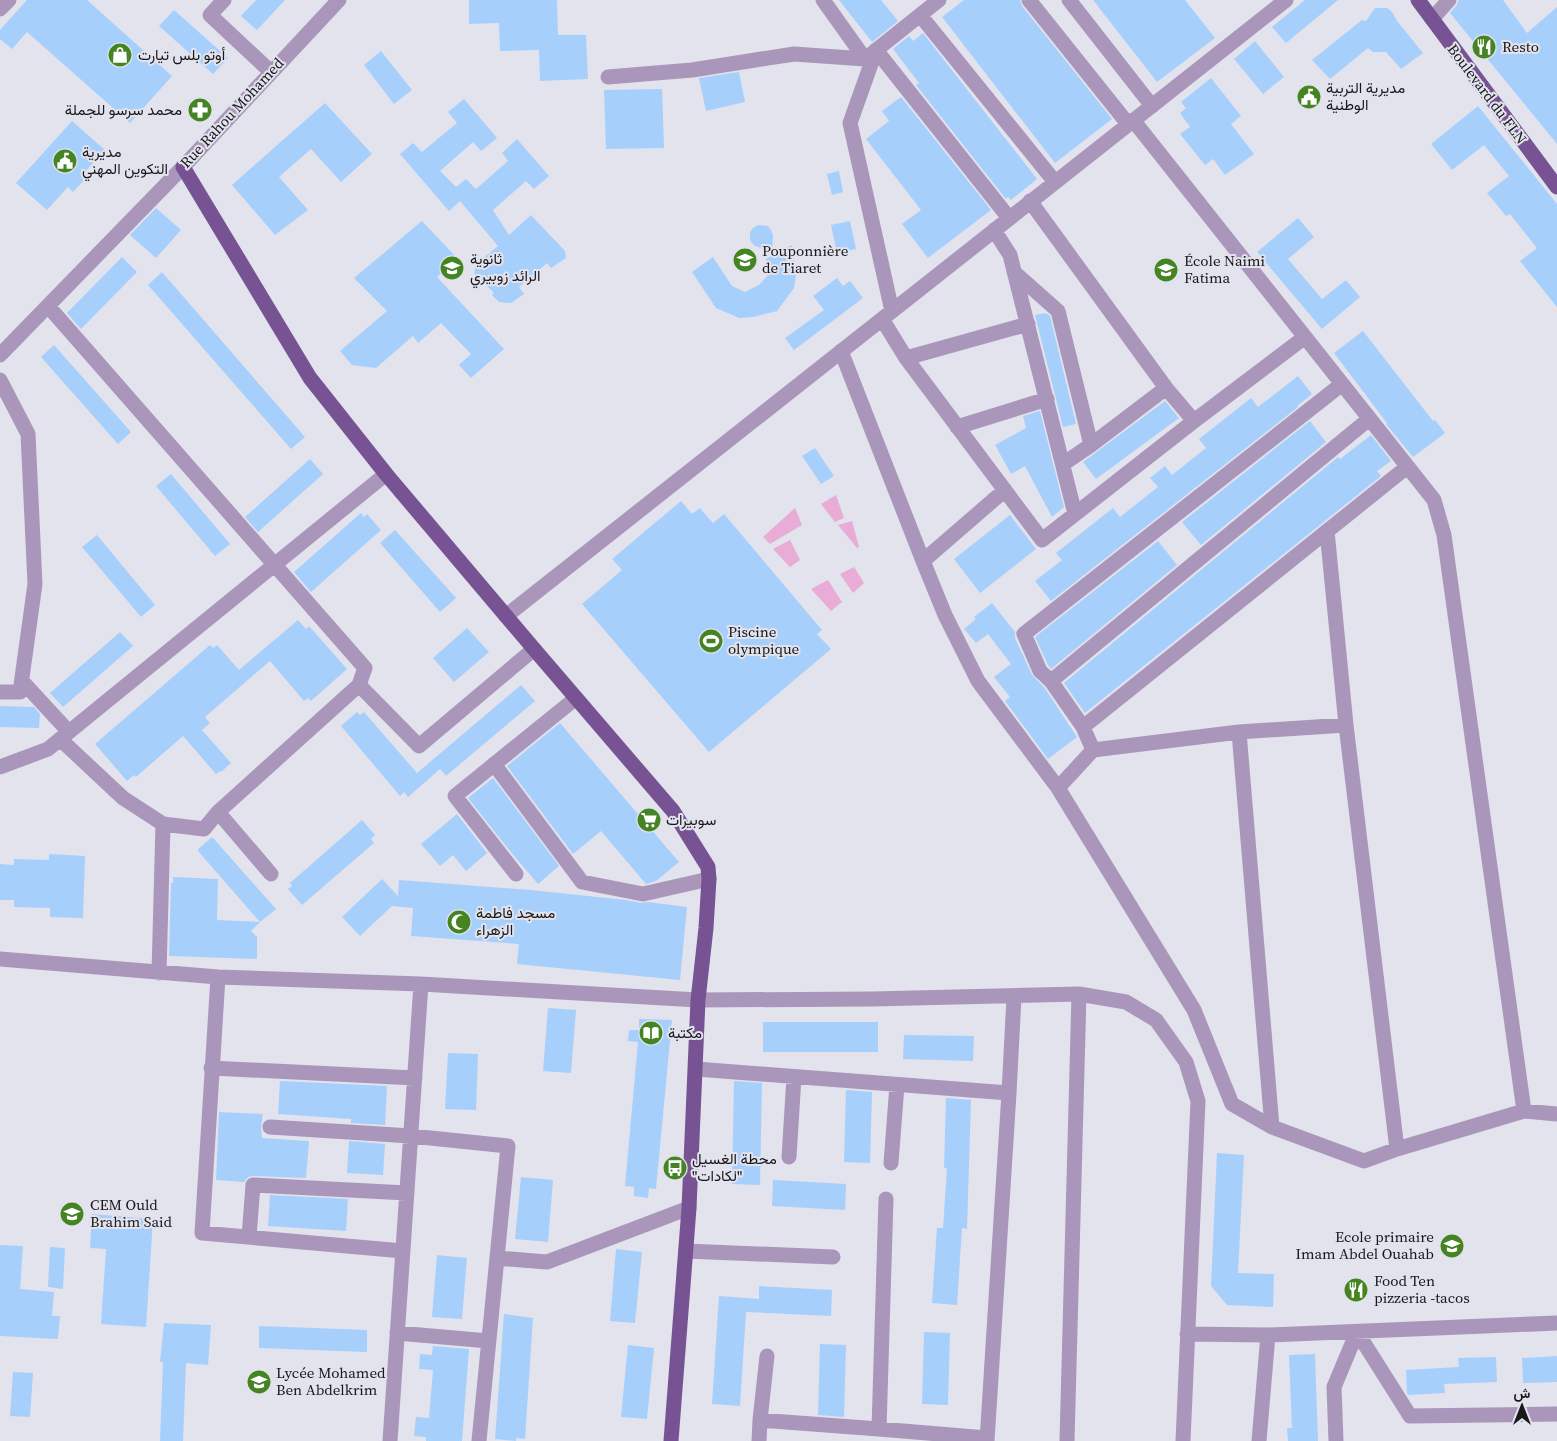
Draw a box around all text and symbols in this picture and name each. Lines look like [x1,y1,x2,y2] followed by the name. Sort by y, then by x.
[1471,34,1497,60] restaurant icon: Resto
[1502,36,1539,57] place label: Resto
[1443,39,1532,148] street label: Boulevard du FLN
[107,42,133,68] shop icon: أوتو بلس تيارت
[138,44,226,65] place label: أوتو بلس تيارت
[175,53,289,172] street label: Rue Rahou Mohamed
[1326,77,1405,115] place label: مديرية التربية الوطنية
[1296,84,1322,110] public building icon: مديرية التربية الوطنية
[187,97,213,123] pharmacy icon: محمد سرسو للجملة
[65,99,182,120] place label: محمد سرسو للجملة
[82,141,168,182] place label: مديرية التكوين المهني
[52,148,78,174] public building icon: مديرية التكوين المهني
[762,240,849,278] place label: Pouponnière de Tiaret
[732,247,758,273] school or university icon: Pouponnière de Tiaret
[470,248,540,289] place label: ثانوية الرائد زوبيري
[1184,250,1265,288] place label: École Naimi Fatima
[439,255,465,281] school or university icon: ثانوية الرائد زوبيري
[1153,257,1179,283] school or university icon: École Naimi Fatima
[728,621,800,659] place label: Piscine olympique
[698,628,724,654] sports icon: Piscine olympique
[636,807,662,833] supermarket icon: سوبيرات
[666,809,716,830] place label: سوبيرات
[476,902,555,940] place label: مسجد فاطمة الزهراء
[446,909,472,935] mosque icon: مسجد فاطمة الزهراء
[638,1020,664,1046] library icon: مكتبة
[668,1022,702,1043] place label: مكتبة
[692,1148,777,1186] place label: محطة الغسيل "لكادات"
[662,1155,688,1181] bus stop icon: محطة الغسيل "لكادات"
[90,1194,173,1232] place label: CEM Ould Brahim Said
[59,1201,85,1227] school or university icon: CEM Ould Brahim Said
[1295,1226,1434,1264] place label: Ecole primaire Imam Abdel Ouahab
[1439,1233,1465,1259] school or university icon: Ecole primaire Imam Abdel Ouahab
[1374,1270,1470,1308] place label: Food Ten pizzeria -tacos
[1343,1277,1369,1303] restaurant icon: Food Ten pizzeria -tacos
[276,1362,386,1400] place label: Lycée Mohamed Ben Abdelkrim
[246,1369,272,1395] school or university icon: Lycée Mohamed Ben Abdelkrim
[1497,1381,1547,1431] north arrow
[1514,1383,1531,1403] text: ش

